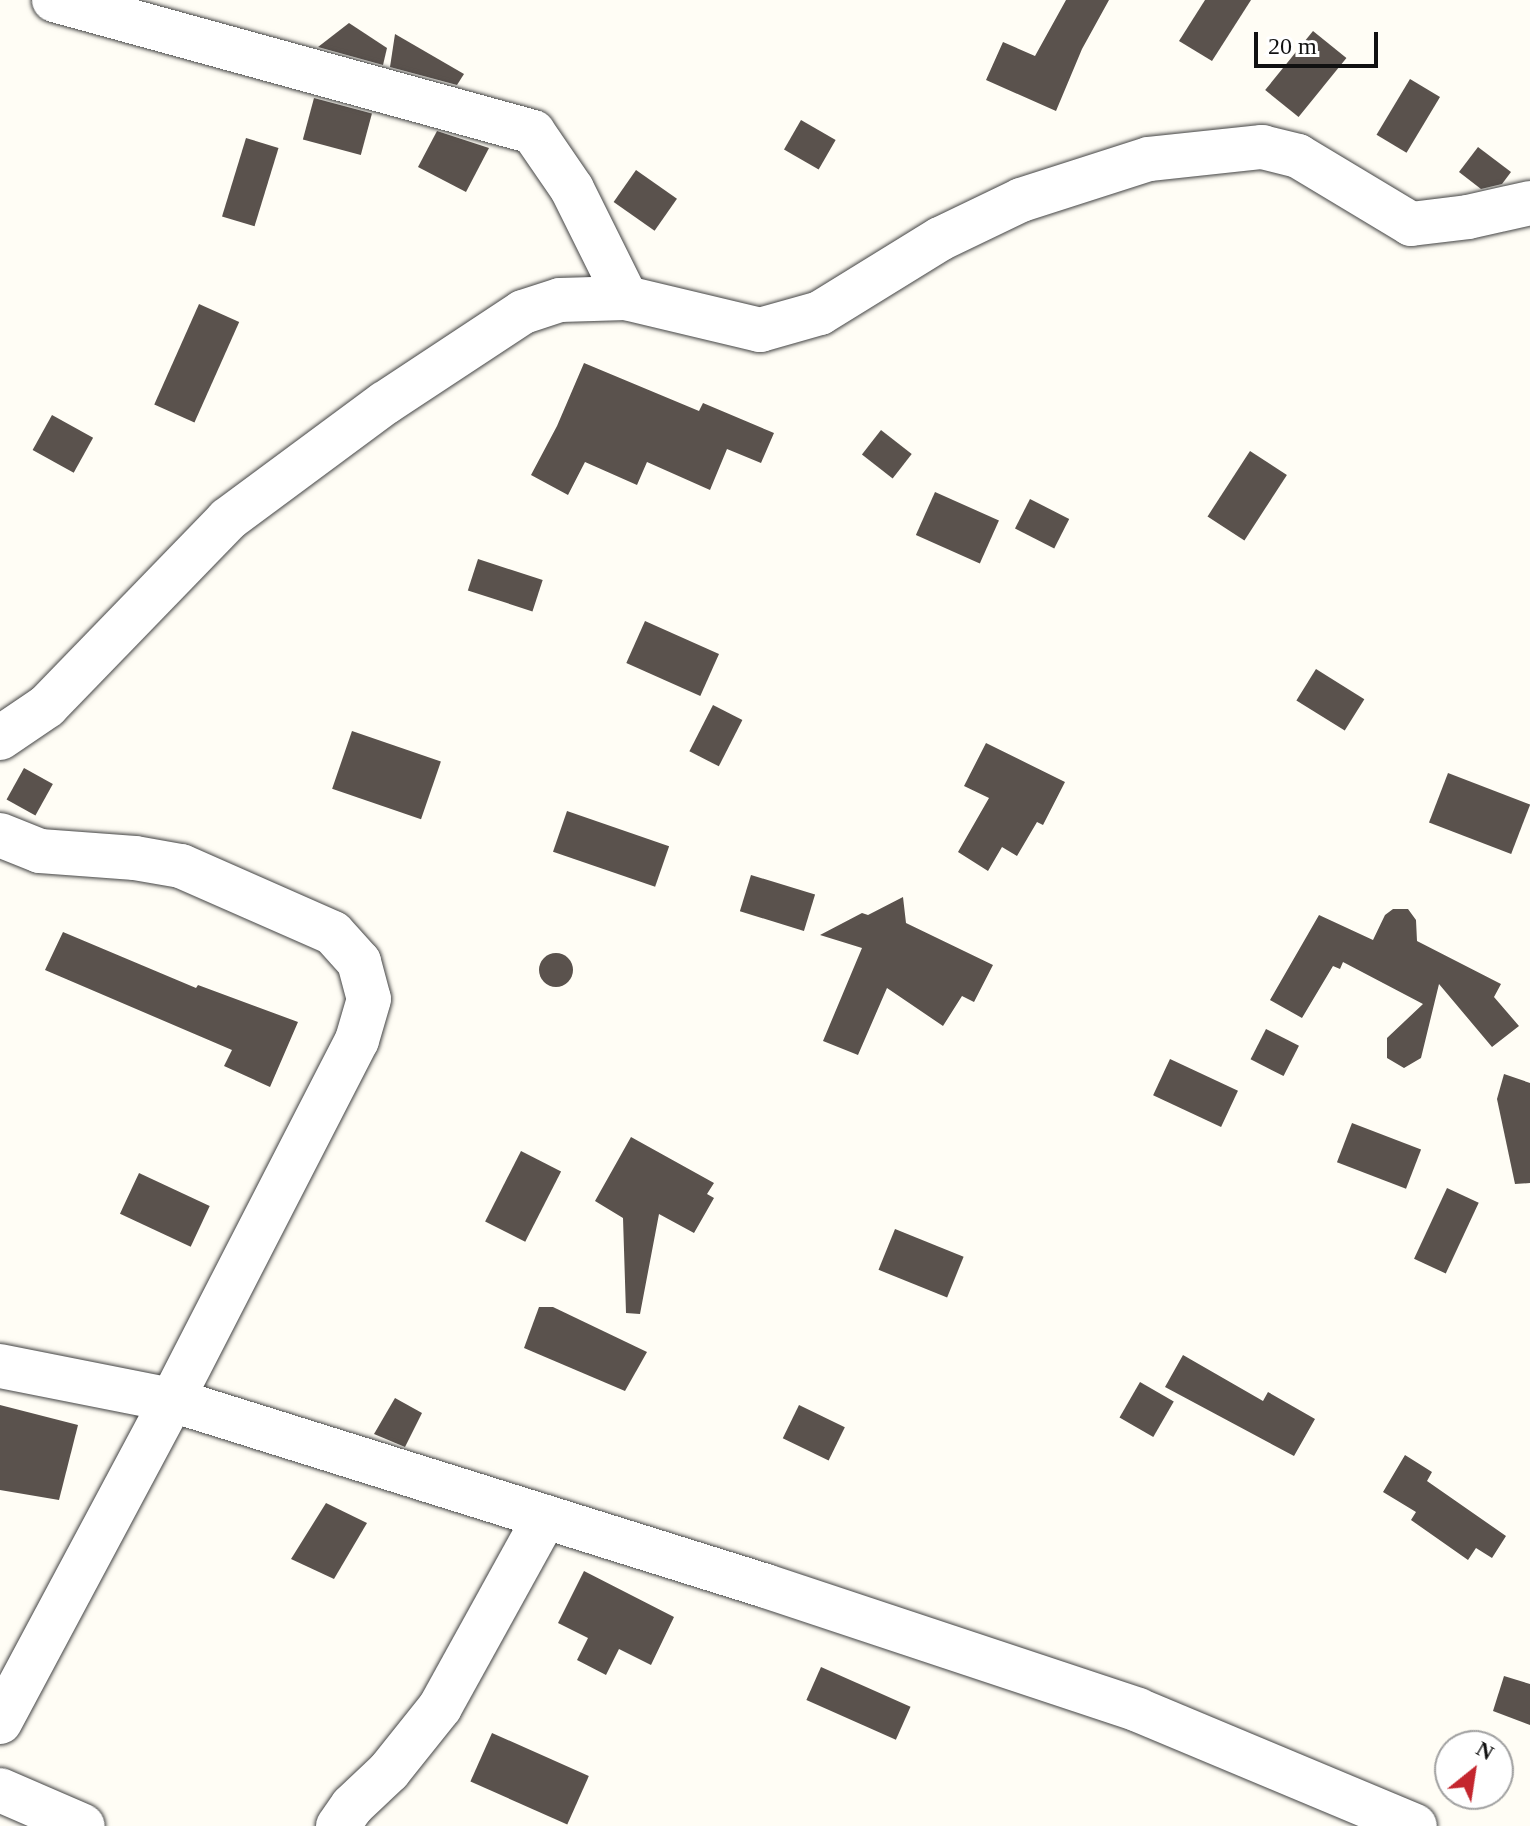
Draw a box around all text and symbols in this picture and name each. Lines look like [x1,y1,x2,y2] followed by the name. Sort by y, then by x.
[1258,16,1382,66] scale bar
[1268,33,1317,59] text: 20 m
[1434,1730,1514,1810] north arrow
[1472,1736,1498,1765] text: N

